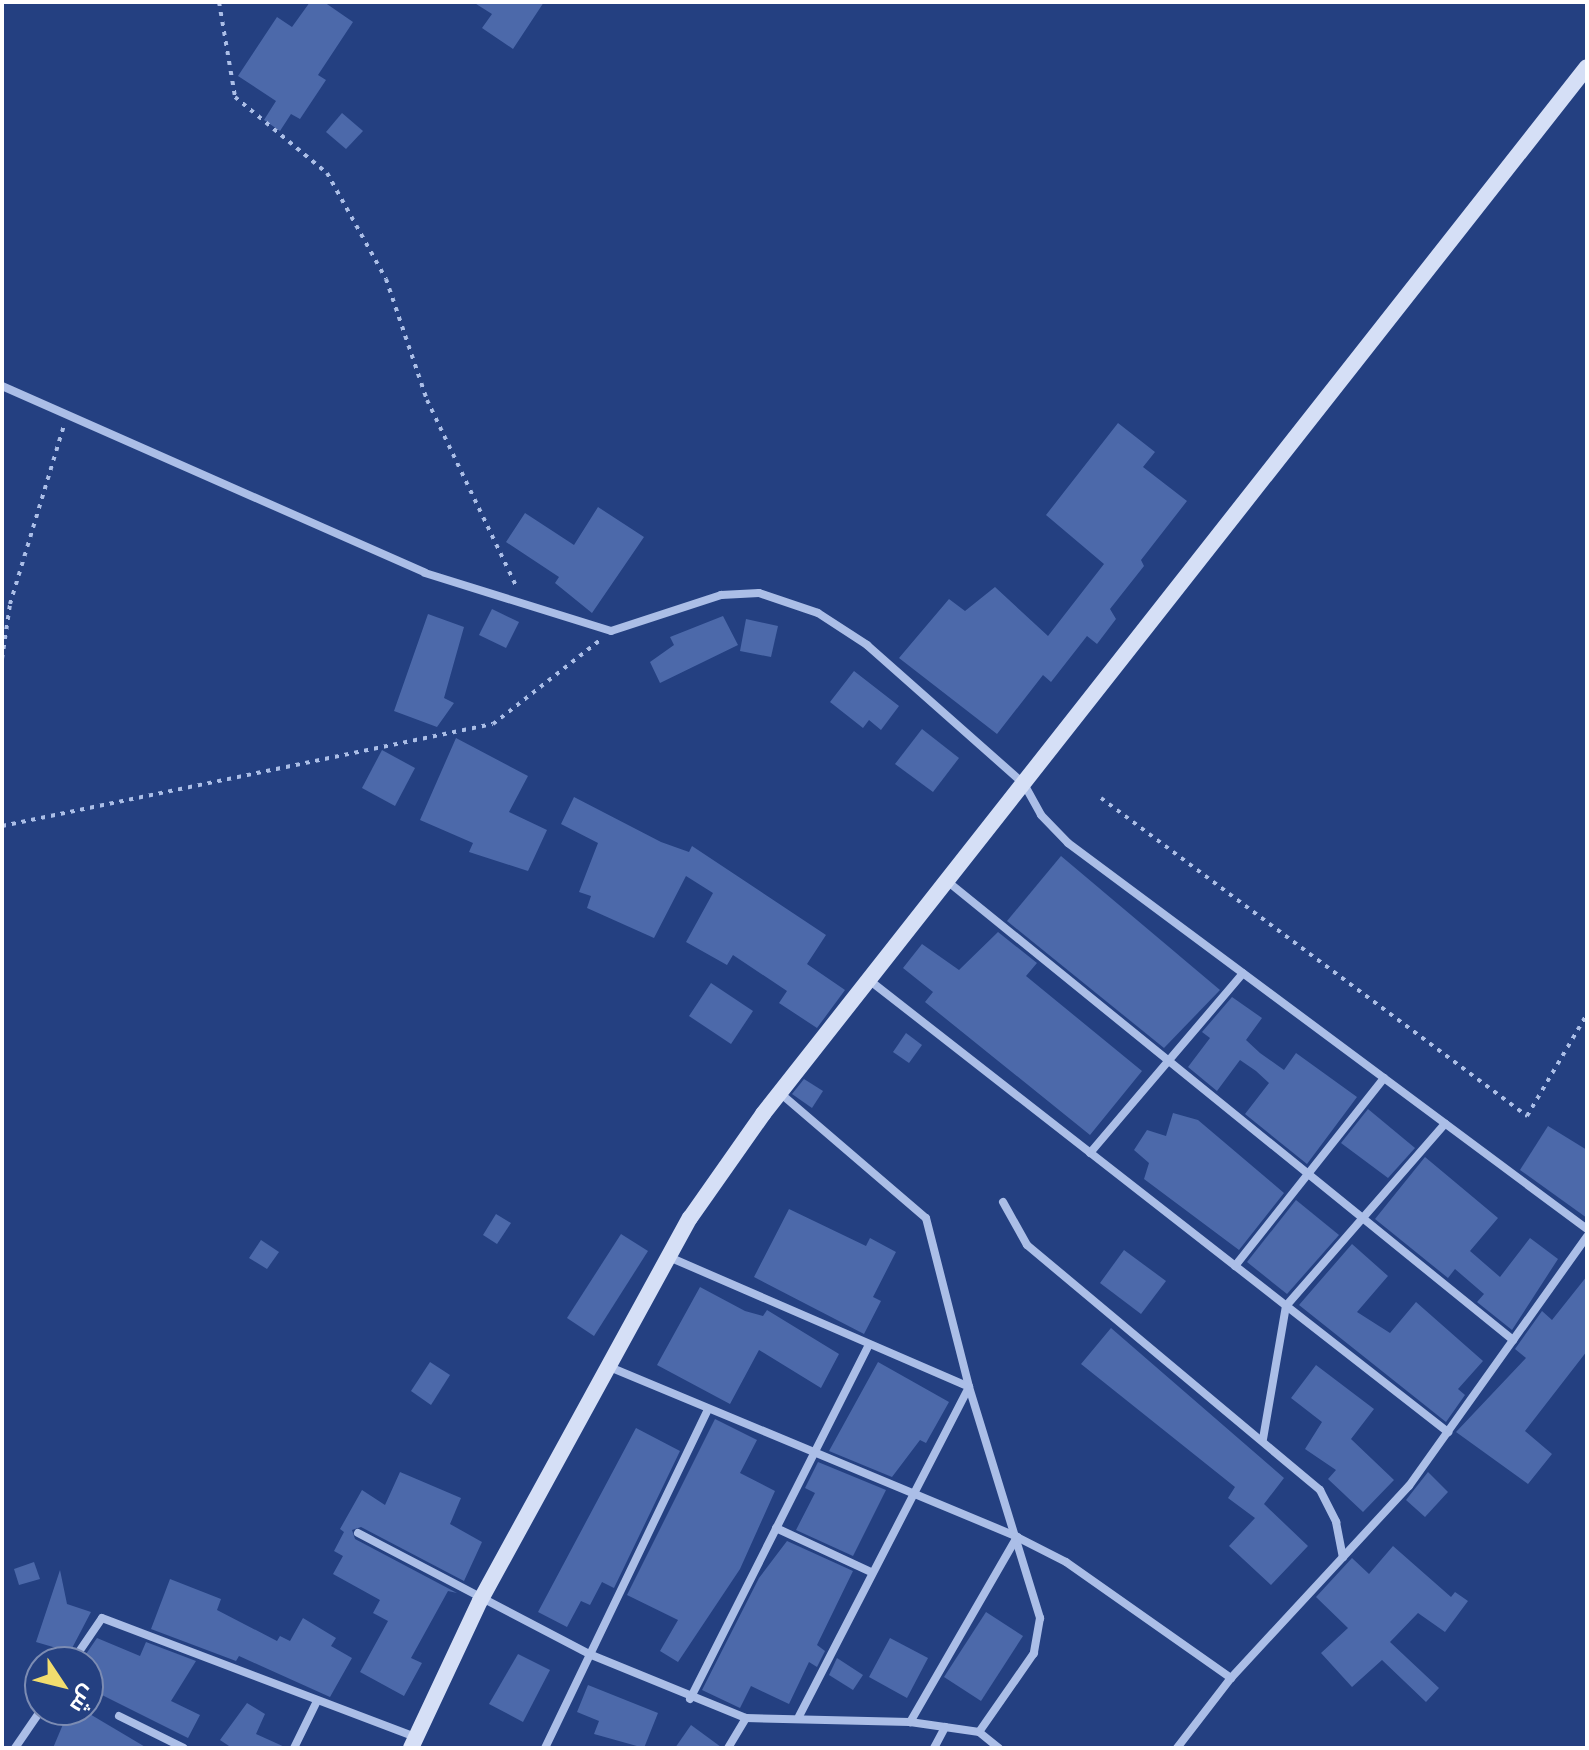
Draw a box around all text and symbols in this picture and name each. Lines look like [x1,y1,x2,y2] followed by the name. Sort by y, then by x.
[24,1646,104,1726] north arrow
[63,1680,102,1718] text: ش

